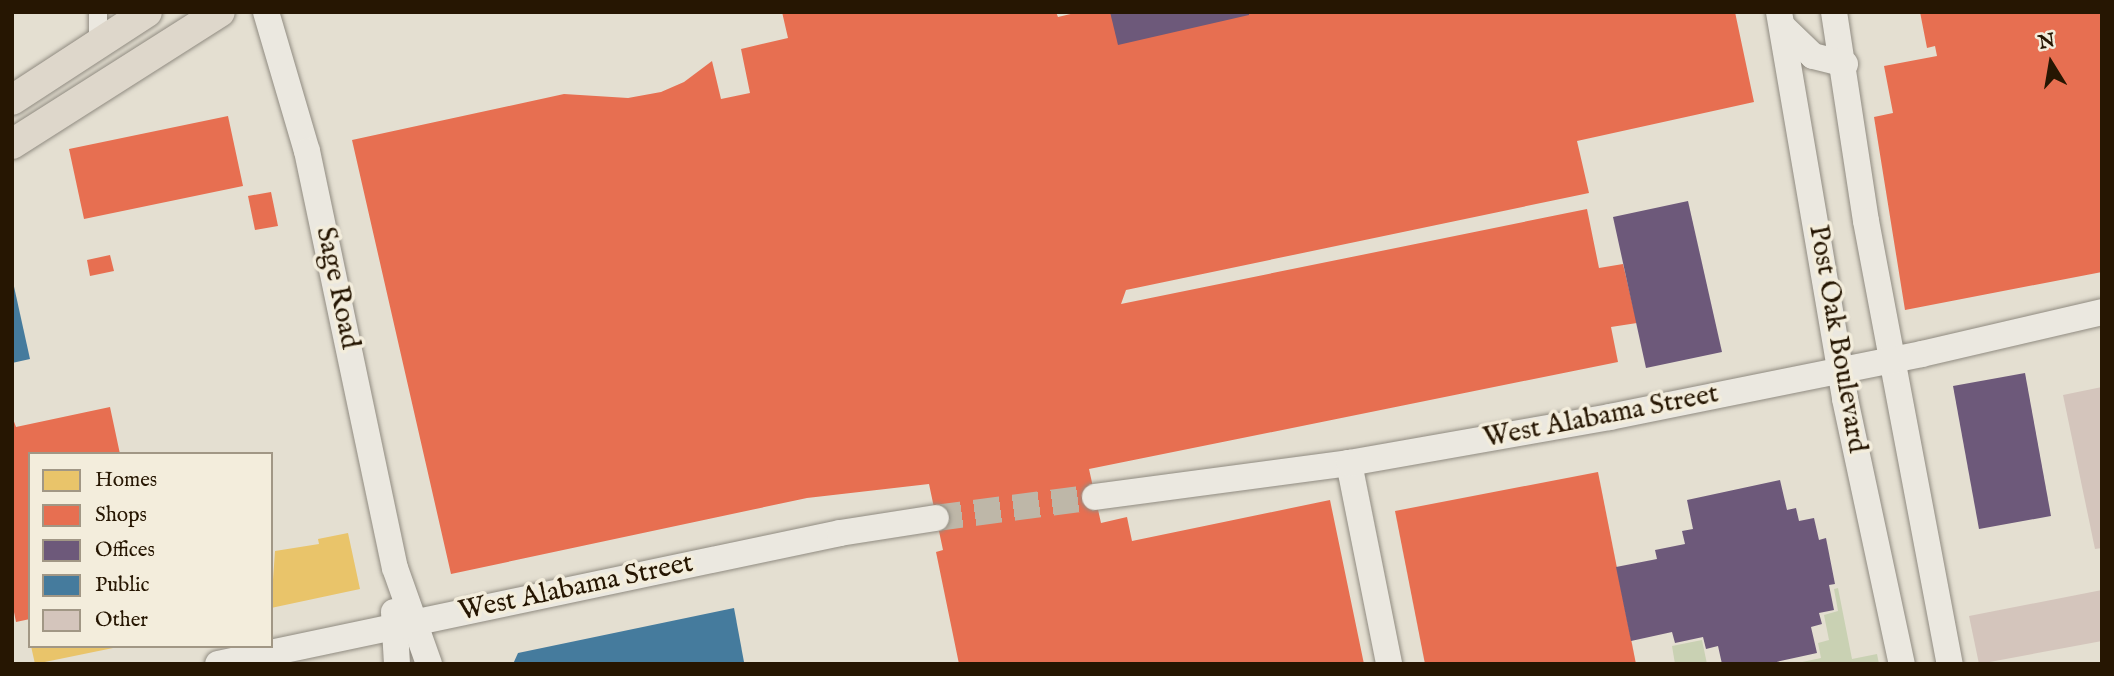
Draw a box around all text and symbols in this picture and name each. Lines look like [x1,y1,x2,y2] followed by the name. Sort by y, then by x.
[2016,28,2086,98] north arrow
[2037,29,2057,56] text: N
[1800,222,1874,456] street label: Post Oak Boulevard
[308,224,366,352] street label: Sage Road
[1481,378,1721,456] street label: West Alabama Street
[28,452,273,648] legend
[95,467,157,494] text: Homes
[95,502,147,529] text: Shops
[95,537,155,564] text: Offices
[456,547,696,629] street label: West Alabama Street
[95,572,149,599] text: Public
[95,607,148,634] text: Other

